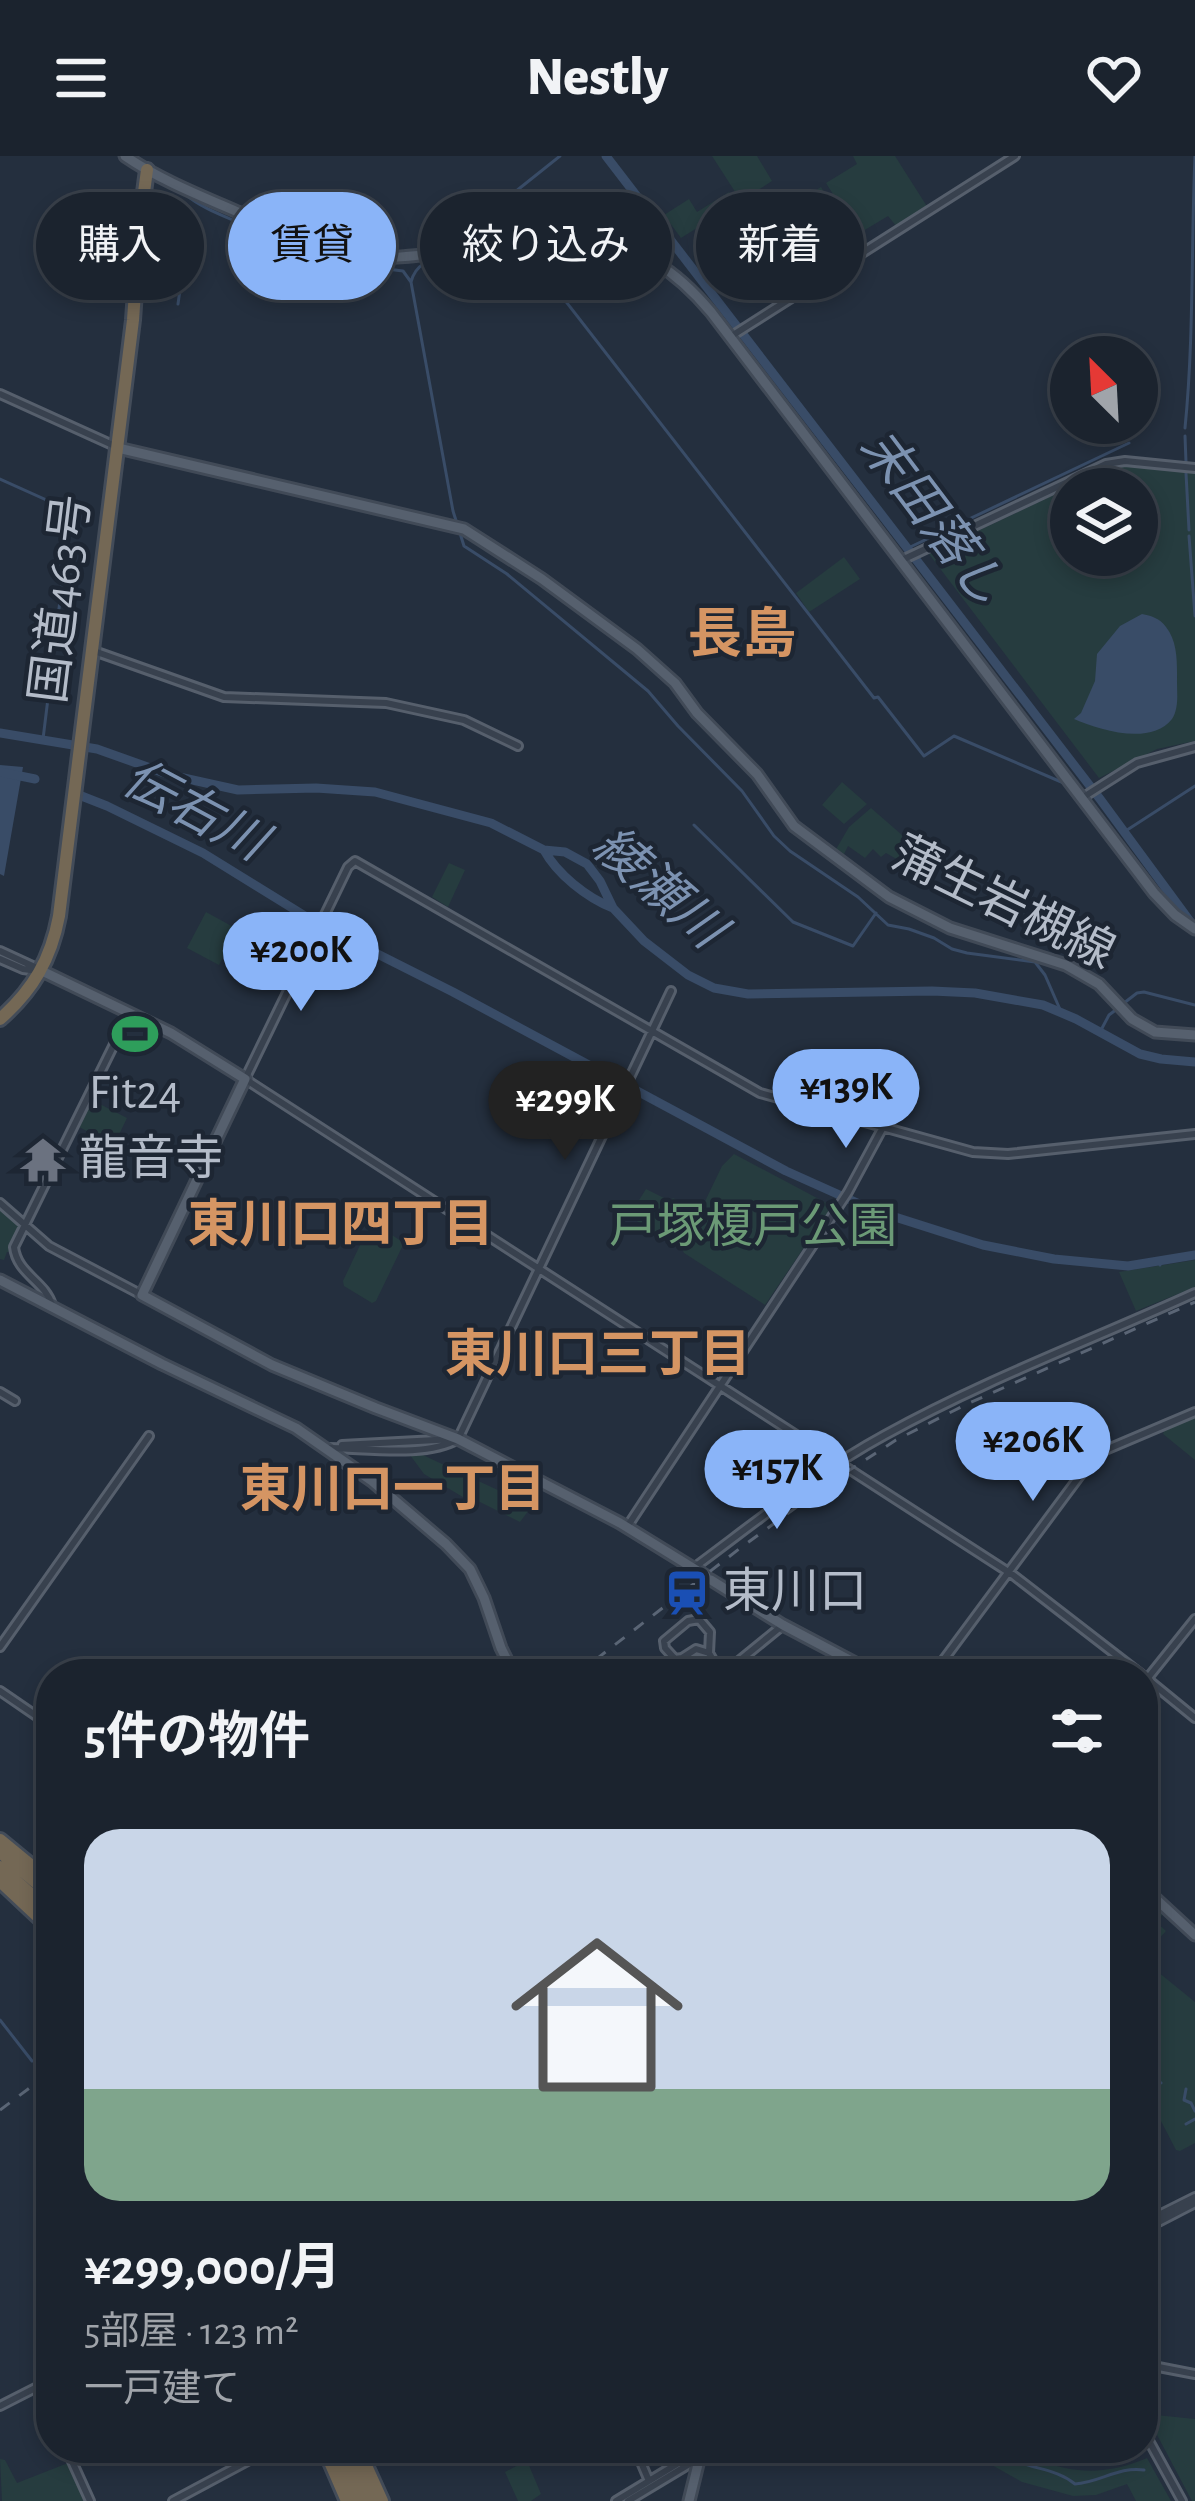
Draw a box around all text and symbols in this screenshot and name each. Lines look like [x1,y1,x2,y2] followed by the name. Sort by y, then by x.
[48,45,114,111] icon: menu
[1081,45,1147,111] icon: heart
[527,51,668,105] text: Nestly
[36,192,204,300] chip: 購入
[228,192,396,300] chip: 賃貸
[420,192,672,300] chip: 絞り込み
[696,192,864,300] chip: 新着
[1050,336,1158,444] north arrow
[1050,336,1158,576] map controls
[850,420,1015,615] water label: 末田落し
[1050,468,1158,576] button: layers
[22,492,99,706] street label: 国道463号
[688,605,796,663] district label: 長島
[114,751,279,872] water label: 伝右川
[584,817,738,961] water label: 綾瀬川
[885,827,1123,978] street label: 蒲生岩槻線
[217,912,385,1014] pin: ¥200K
[250,931,352,970] text: ¥200K
[110,1009,160,1059] sports icon: Fit24
[762,1049,930,1151] pin: ¥139K
[481,1061,649,1163] pin: ¥299K
[800,1068,892,1107] text: ¥139K
[89,1070,181,1118] place label: Fit24
[515,1080,615,1119] text: ¥299K
[79,1133,223,1184] place label: 龍音寺
[18,1135,68,1185] temple icon: 龍音寺
[188,1197,494,1251] district label: 東川口四丁目
[609,1201,897,1252] park label: 戸塚榎戸公園
[445,1327,751,1381] district label: 東川口三丁目
[949,1402,1117,1504] pin: ¥206K
[983,1421,1083,1460] text: ¥206K
[693,1430,861,1532] pin: ¥157K
[731,1449,823,1488] text: ¥157K
[240,1462,546,1516] district label: 東川口一丁目
[723,1566,867,1617] place label: 東川口
[662,1568,712,1618] station icon: 東川口
[1044,1698,1110,1764] icon: filters
[84,1712,310,1763] text: 5件の物件
[489,1907,705,2123] icon: home
[84,2243,341,2294] text: ¥299,000/月
[84,2313,299,2352] text: 5部屋 · 123 m²
[84,2370,240,2409] text: 一戸建て

